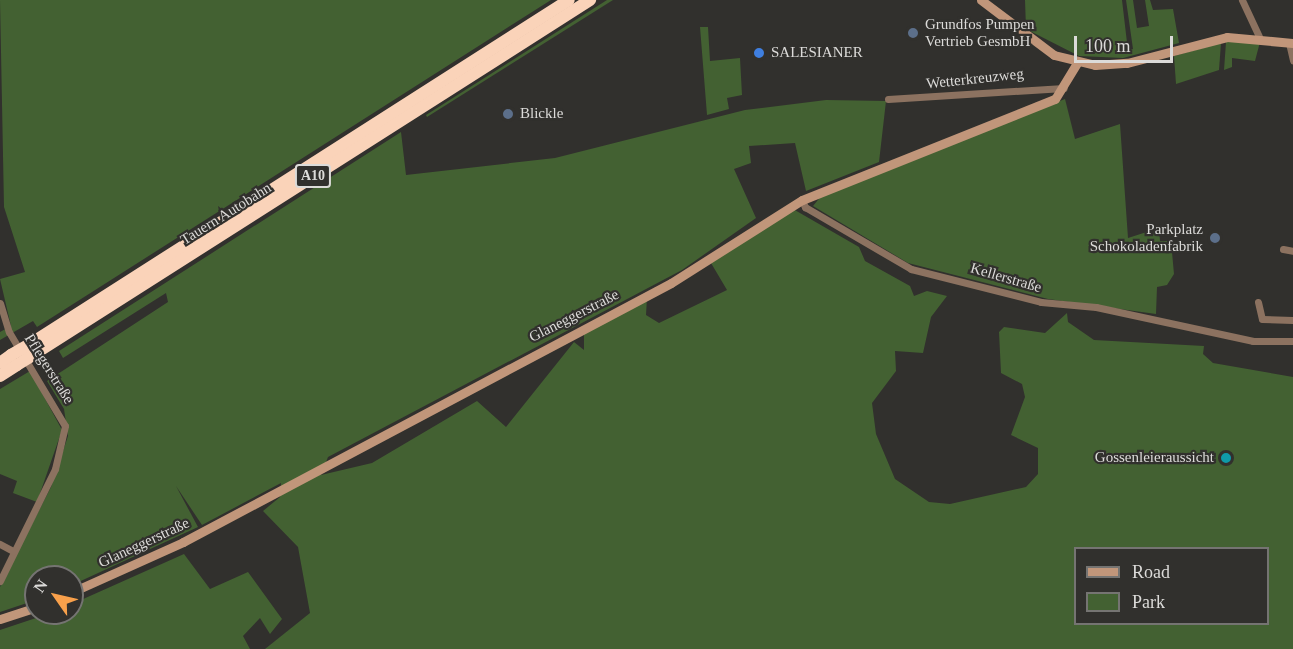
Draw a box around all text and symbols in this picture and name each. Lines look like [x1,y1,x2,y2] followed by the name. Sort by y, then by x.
[925,15,1035,50] place label: Grundfos Pumpen Vertrieb GesmbH
[1077,24,1176,62] scale bar
[906,26,920,40] marker: Grundfos Pumpen Vertrieb GesmbH
[1085,36,1131,56] text: 100 m
[771,44,863,62] place label: SALESIANER
[752,46,766,60] marker: SALESIANER
[925,65,1025,93] street label: Wetterkreuzweg
[520,105,563,123] place label: Blickle
[501,107,515,121] marker: Blickle
[294,165,332,187] road number: A10
[177,179,275,249] street label: Tauern Autobahn
[1090,220,1203,255] place label: Parkplatz Schokoladenfabrik
[1208,231,1222,245] marker: Parkplatz Schokoladenfabrik
[968,259,1044,297] street label: Kellerstraße
[526,286,622,346] street label: Glaneggerstraße
[20,331,78,407] street label: Pflegerstraße
[1095,449,1214,467] place label: Gossenleieraussicht
[1219,451,1233,465] marker: Gossenleieraussicht
[96,514,192,572] street label: Glaneggerstraße
[1074,547,1269,625] legend
[1132,562,1170,582] text: Road
[24,565,84,625] north arrow
[30,576,51,595] text: N
[1132,592,1165,612] text: Park

